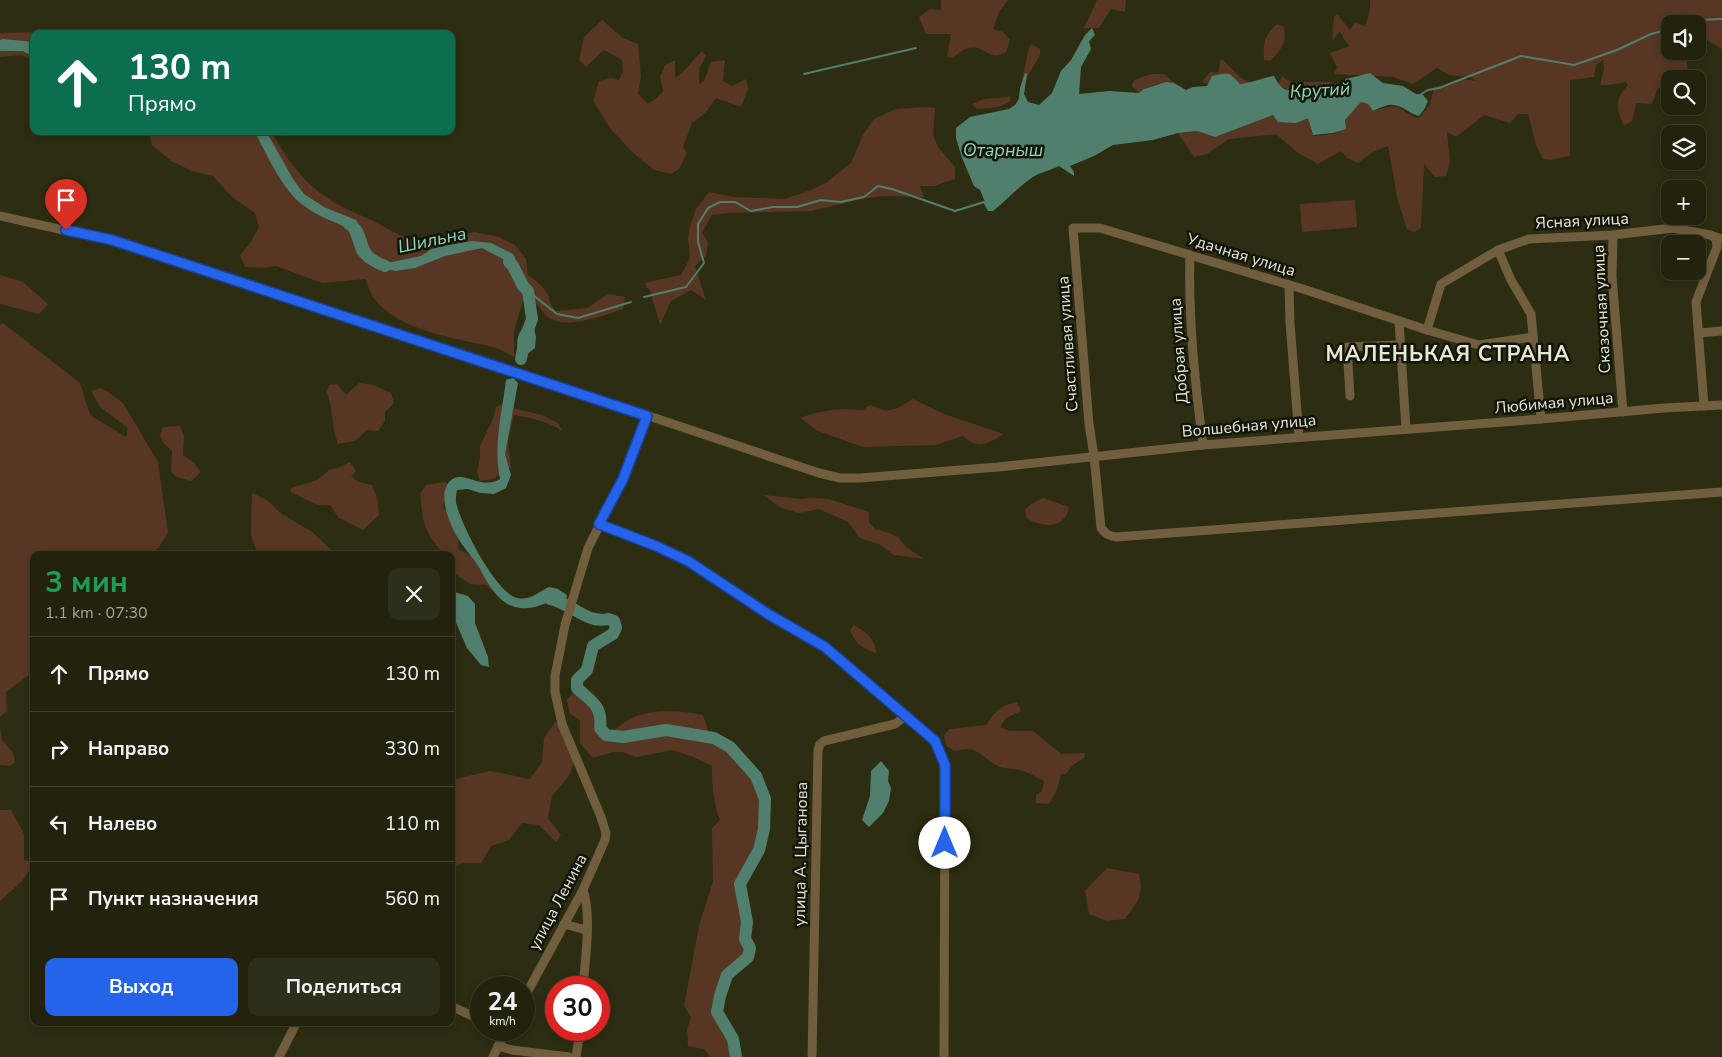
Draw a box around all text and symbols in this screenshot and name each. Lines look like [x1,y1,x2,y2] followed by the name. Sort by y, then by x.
[1661,15,1706,280] map controls
[1661,15,1706,60] button: sound
[128,44,231,91] text: 130 m
[45,50,110,115] icon: ahead
[1661,70,1706,115] button: search
[1289,76,1351,104] water label: Крутий
[128,89,197,119] text: Прямо
[1661,125,1706,170] button: layers
[963,138,1043,162] water label: Отарныш
[45,179,87,230] pin
[1661,180,1706,225] button: +
[52,186,80,214] icon: arrive
[1535,208,1629,234] street label: Ясная улица
[395,221,469,259] water label: Шильна
[1183,228,1298,282] street label: Удачная улица
[1661,235,1706,280] button: −
[1588,244,1616,374] street label: Сказочная улица
[1052,275,1084,413] street label: Счастливая улица
[1164,297,1194,405] street label: Добрая улица
[1326,340,1570,368] district label: МАЛЕНЬКАЯ СТРАНА
[1494,387,1614,419] street label: Любимая улица
[1181,409,1317,443] street label: Волшебная улица
[45,562,128,603] text: 3 мин
[388,568,440,620] button: close
[45,602,148,624] text: 1.1 km · 07:30
[45,660,73,688] icon: ahead
[88,661,149,687] text: Прямо
[385,661,440,687] text: 130 m
[45,735,73,763] icon: right
[88,736,169,762] text: Направо
[385,736,440,762] text: 330 m
[789,782,813,926] street label: улица А. Цыганова
[45,810,73,838] icon: left
[88,811,157,837] text: Налево
[385,811,440,837] text: 110 m
[918,816,970,868] position arrow
[523,850,593,954] street label: улица Ленина
[45,885,73,913] icon: arrive
[88,886,259,912] text: Пункт назначения
[385,886,440,912] text: 560 m
[45,958,238,1016] button: Выход
[248,958,440,1016] button: Поделиться
[545,976,610,1041] speed limit sign: 30
[487,985,518,1019] text: 24
[489,1013,516,1029] text: km/h

